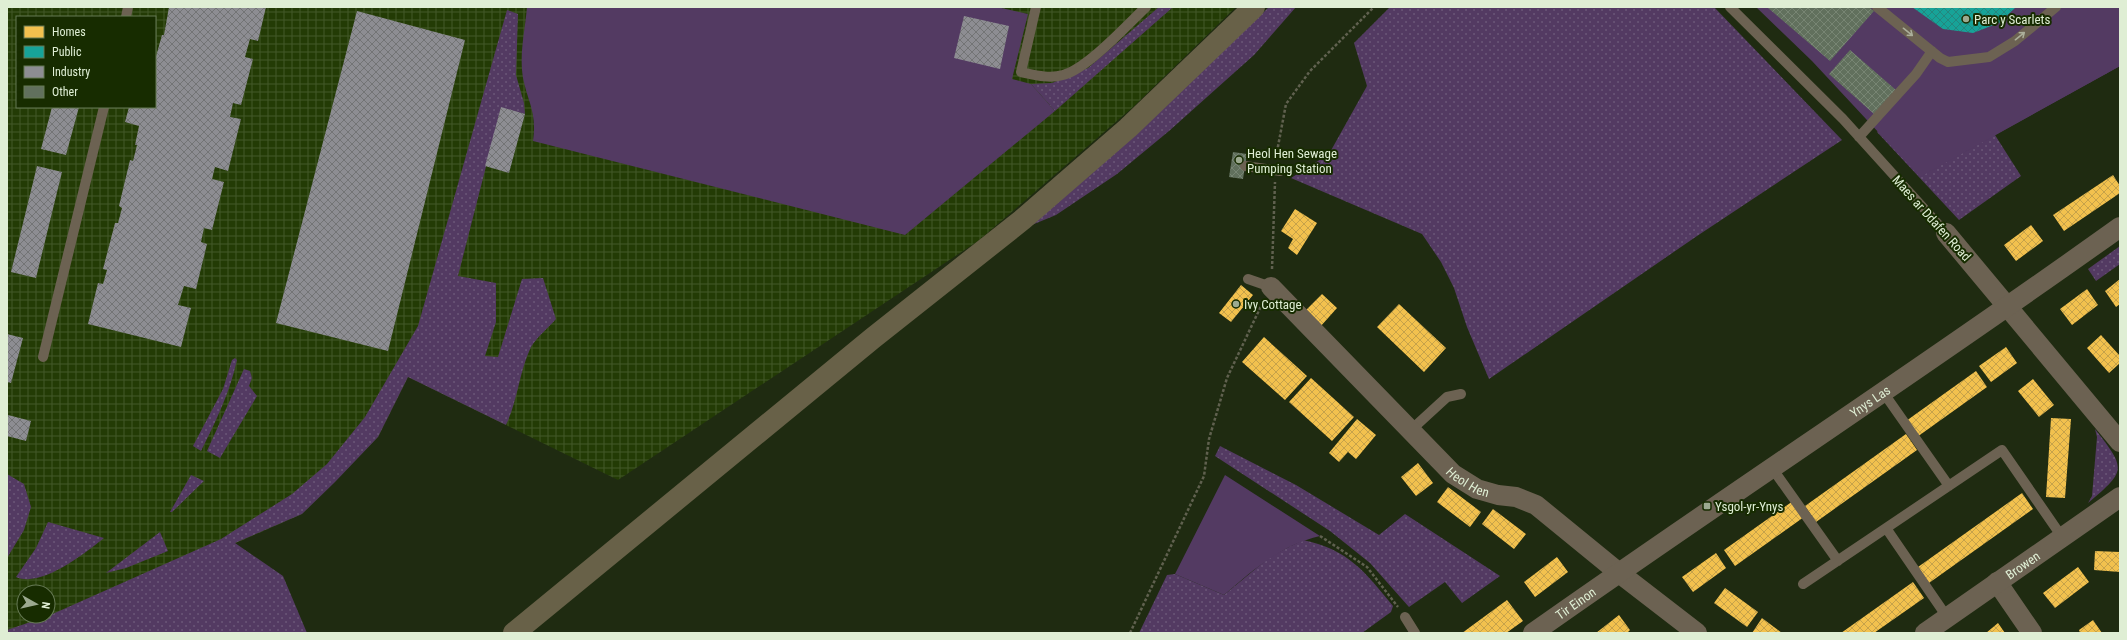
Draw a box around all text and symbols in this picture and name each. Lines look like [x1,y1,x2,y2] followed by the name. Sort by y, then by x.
[1974,12,2050,27] place label: Parc y Scarlets
[1961,14,1971,24] marker: Parc y Scarlets
[16,16,156,108] legend
[52,25,86,39] text: Homes
[1902,27,1913,36] one-way arrow
[2015,32,2026,40] one-way arrow
[52,45,82,59] text: Public
[52,65,90,79] text: Industry
[52,85,78,99] text: Other
[1247,146,1337,176] place label: Heol Hen Sewage Pumping Station
[1234,155,1244,165] marker: Heol Hen Sewage Pumping Station
[1889,173,1974,264] street label: Maes ar Ddafen Road
[1244,297,1302,312] place label: Ivy Cottage
[1231,299,1241,309] marker: Ivy Cottage
[1847,382,1893,421] street label: Ynys Las
[1443,464,1491,500] street label: Heol Hen
[1715,499,1783,514] place label: Ysgol-yr-Ynys
[1702,501,1712,511] marker: Ysgol-yr-Ynys
[2003,548,2043,582] street label: Browen
[16,584,56,624] north arrow
[1553,584,1599,623] street label: Tir Einon
[38,601,52,610] text: N

